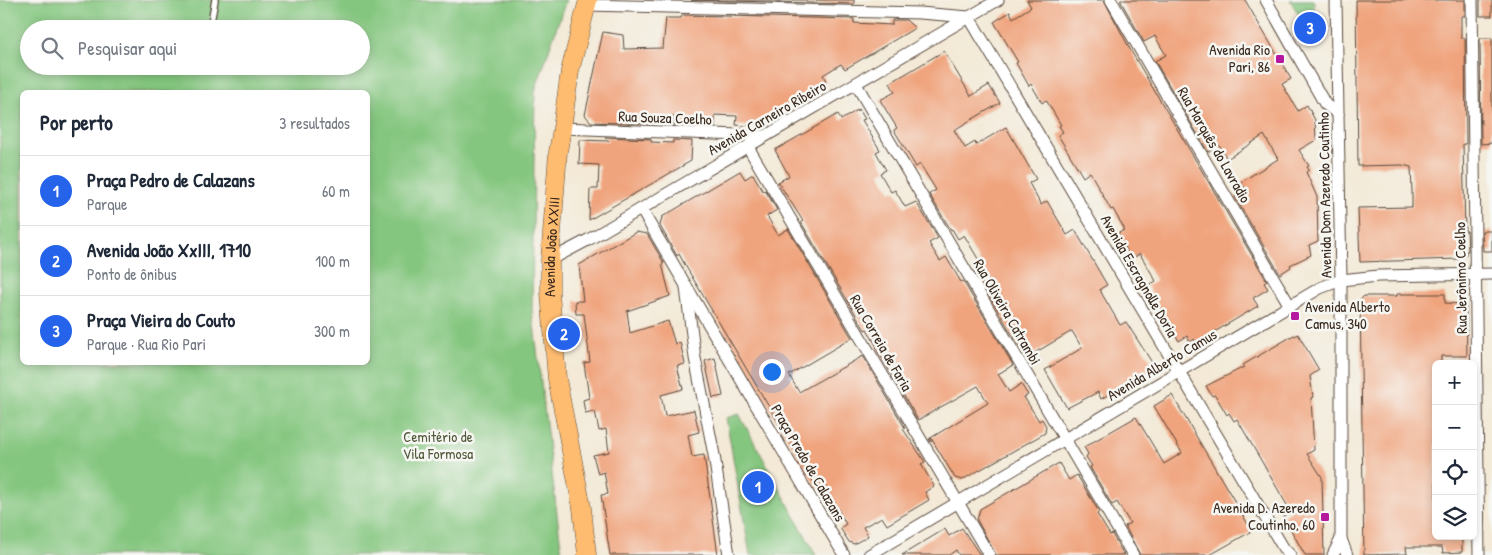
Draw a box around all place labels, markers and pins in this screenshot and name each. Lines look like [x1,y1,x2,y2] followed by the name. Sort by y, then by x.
[1294,9,1326,47] pin: 3
[1209,39,1270,77] place label: Avenida Rio Pari, 86
[1274,53,1286,65] marker: Avenida Rio Pari, 86
[1305,296,1390,334] place label: Avenida Alberto Camus, 340
[1289,310,1301,322] marker: Avenida Alberto Camus, 340
[548,315,580,353] pin: 2
[742,468,774,506] pin: 1
[1213,497,1315,535] place label: Avenida D. Azeredo Coutinho, 60
[1319,511,1331,523] marker: Avenida D. Azeredo Coutinho, 60

